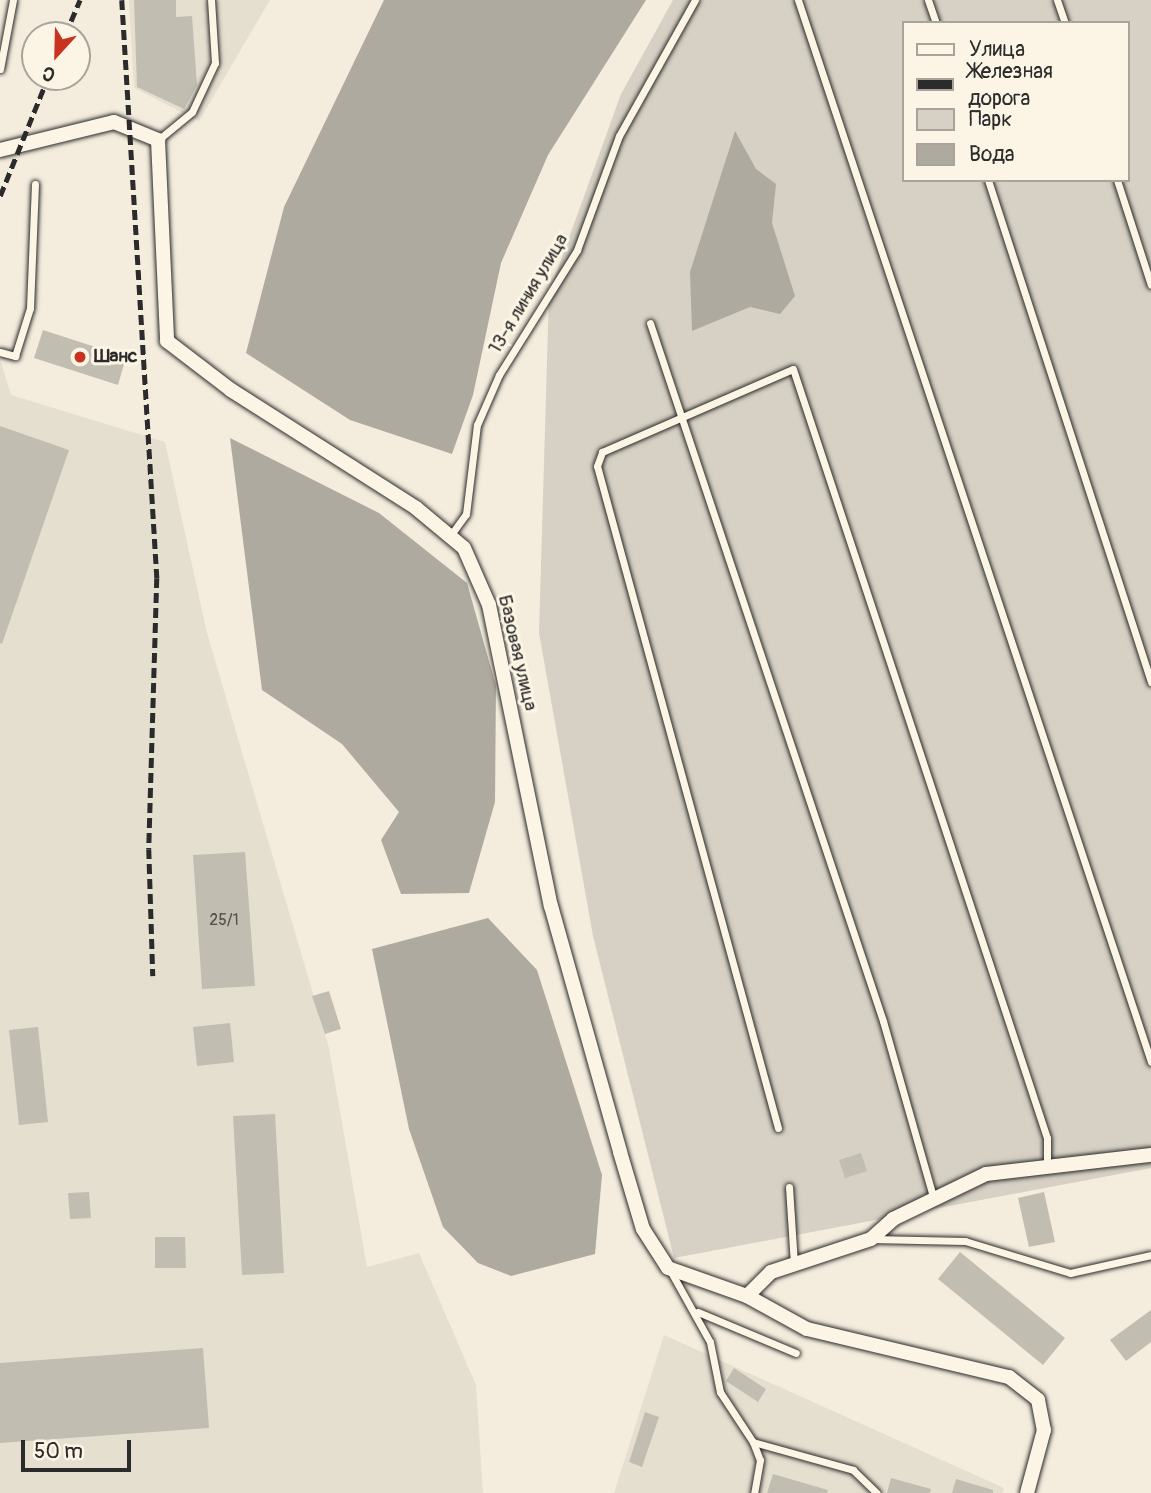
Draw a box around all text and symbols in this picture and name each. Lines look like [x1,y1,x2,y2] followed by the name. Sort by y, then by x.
[21,21,91,91] north arrow
[902,21,1130,182] legend
[969,36,1025,63] text: Улица
[968,58,1053,112] text: Железная дорога
[39,60,59,87] text: С
[969,106,1012,133] text: Парк
[969,141,1015,168] text: Вода
[484,230,574,358] street label: 13-я линия улица
[94,346,138,368] place label: Шанс
[72,349,88,365] marker: Шанс
[493,593,541,713] street label: Базовая улица
[209,910,239,930] house number: 25/1
[24,1426,135,1470] scale bar
[34,1438,83,1465] text: 50 m

